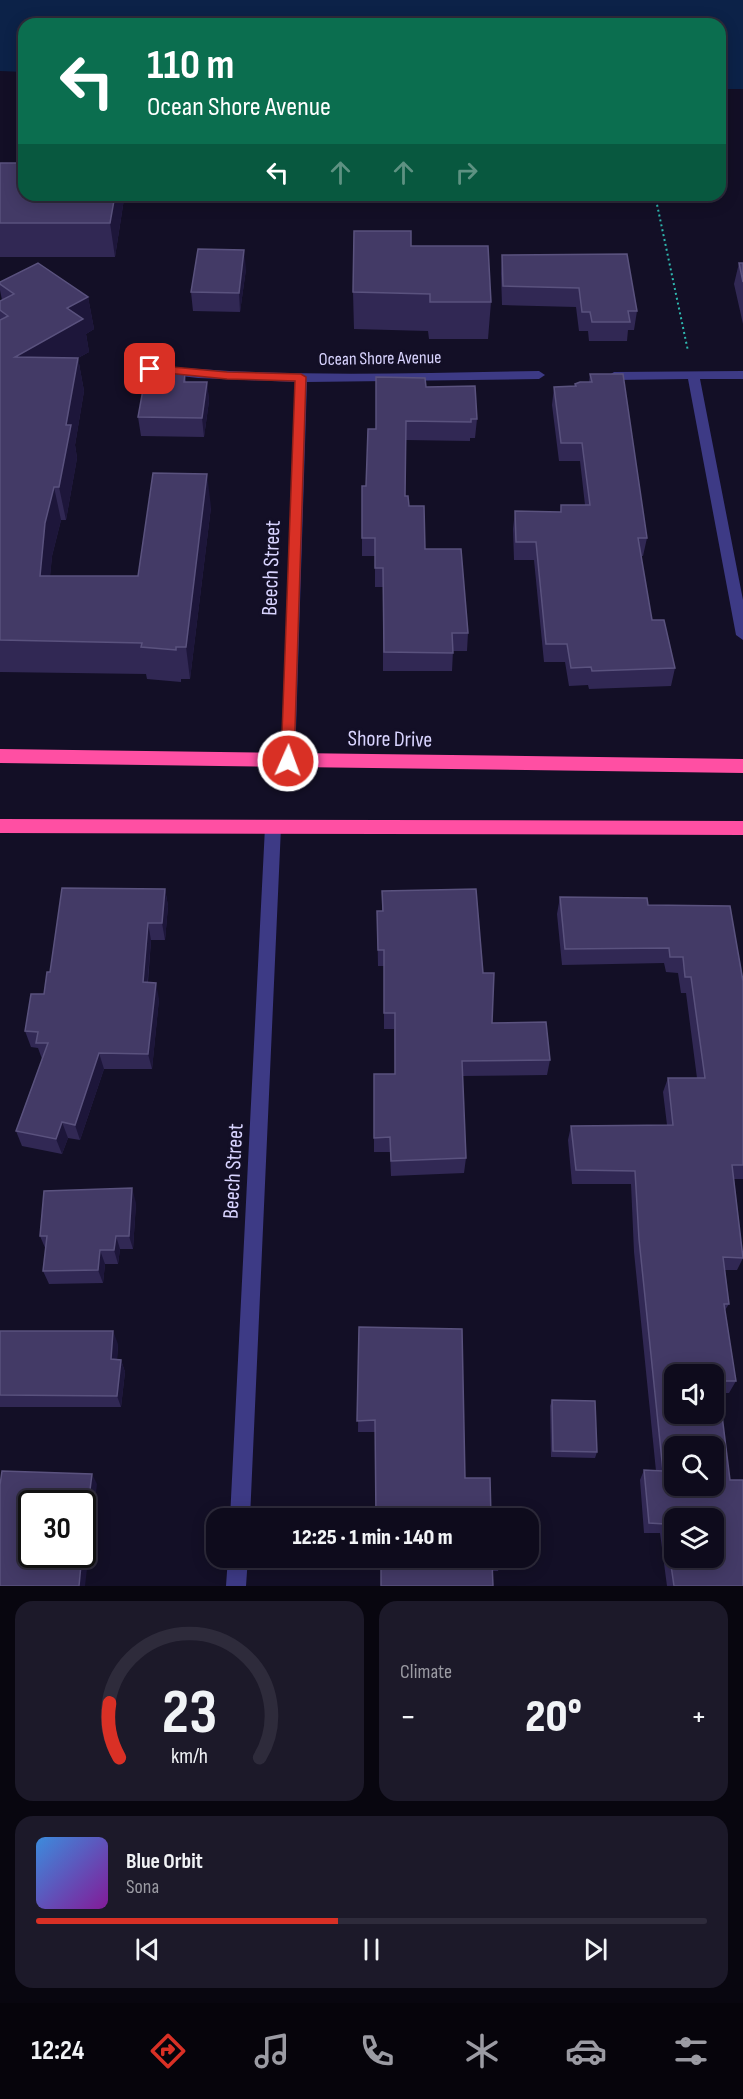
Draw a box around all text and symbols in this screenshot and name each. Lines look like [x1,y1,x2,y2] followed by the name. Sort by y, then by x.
[147,40,234,91] text: 110 m
[48,42,126,120] icon: left
[147,91,331,123] text: Ocean Shore Avenue
[261,156,294,189] icon: left
[324,156,357,189] icon: ahead
[387,156,420,189] icon: ahead
[450,156,483,189] icon: right
[124,343,175,394] pin
[319,347,441,370] street label: Ocean Shore Avenue
[133,352,166,385] icon: arrive
[256,520,287,616] street label: Beech Street
[347,725,433,754] street label: Shore Drive
[256,729,320,793] position arrow
[218,1122,249,1220] street label: Beech Street
[664,1364,724,1568] map controls
[664,1364,724,1424] button: sound
[664,1436,724,1496] button: search
[18,1490,96,1568] speed limit sign: 30
[664,1508,724,1568] button: layers
[293,1524,452,1551] text: 12:25 · 1 min · 140 m
[400,1660,452,1684] text: Climate
[162,1676,217,1751] text: 23
[525,1690,582,1745] text: 20°
[400,1697,416,1737] text: −
[691,1697,707,1737] text: +
[171,1744,208,1769] text: km/h
[126,1848,203,1875] text: Blue Orbit
[126,1875,159,1899] text: Sona
[131,1933,164,1966] icon: previous
[355,1933,388,1966] icon: pause
[579,1933,612,1966] icon: next
[147,2030,189,2072] icon: directions
[251,2030,293,2072] icon: music
[356,2030,398,2072] icon: phone
[461,2030,503,2072] icon: climate
[565,2030,607,2072] icon: car
[670,2030,712,2072] icon: filters
[31,2035,84,2067] text: 12:24

